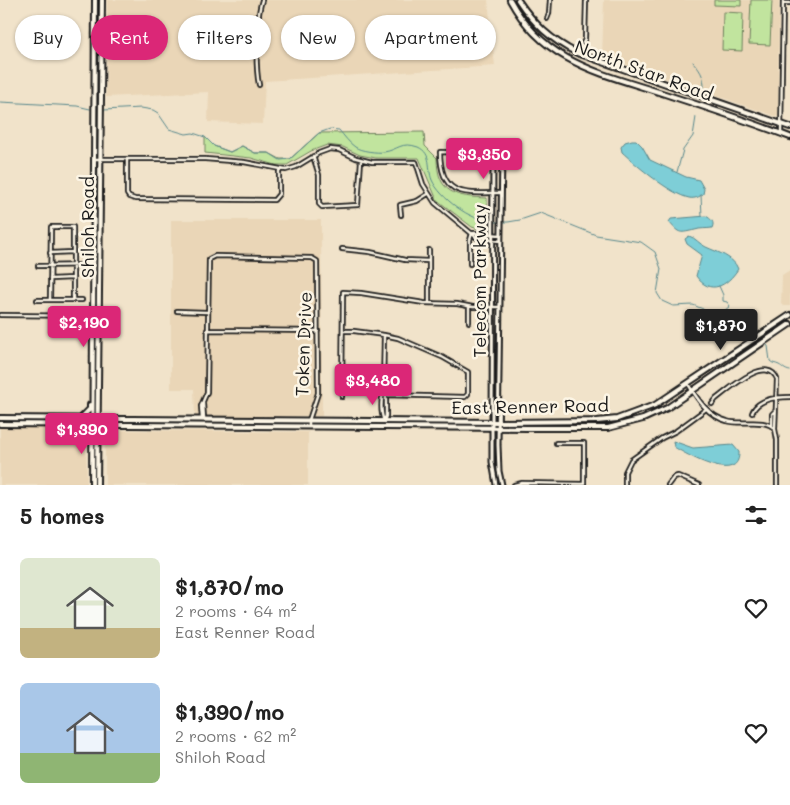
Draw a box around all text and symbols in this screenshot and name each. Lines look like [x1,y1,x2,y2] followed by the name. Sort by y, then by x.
[15,15,81,60] chip: Buy
[91,15,168,60] chip: Rent
[178,15,271,60] chip: Filters
[281,15,355,60] chip: New
[365,15,496,60] chip: Apartment
[571,34,717,106] street label: North Star Road
[443,138,525,180] pin: $3,350
[457,143,511,164] text: $3,350
[75,176,99,278] street label: Shiloh Road
[467,204,491,358] street label: Telecom Parkway
[289,291,317,397] street label: Token Drive
[43,306,125,348] pin: $2,190
[680,308,762,351] pin: $1,870
[59,311,109,332] text: $2,190
[695,314,747,335] text: $1,870
[332,364,414,406] pin: $3,480
[346,369,400,390] text: $3,480
[451,393,609,419] street label: East Renner Road
[41,412,123,455] pin: $1,390
[56,418,108,439] text: $1,390
[742,501,770,529] icon: filters
[20,502,105,529] text: 5 homes
[175,573,284,600] text: $1,870/mo
[60,578,120,638] icon: home
[742,594,770,622] icon: heart
[175,600,297,621] text: 2 rooms · 64 m²
[175,621,315,642] text: East Renner Road
[175,698,284,725] text: $1,390/mo
[60,703,120,763] icon: home
[742,719,770,747] icon: heart
[175,725,296,746] text: 2 rooms · 62 m²
[175,746,265,767] text: Shiloh Road

